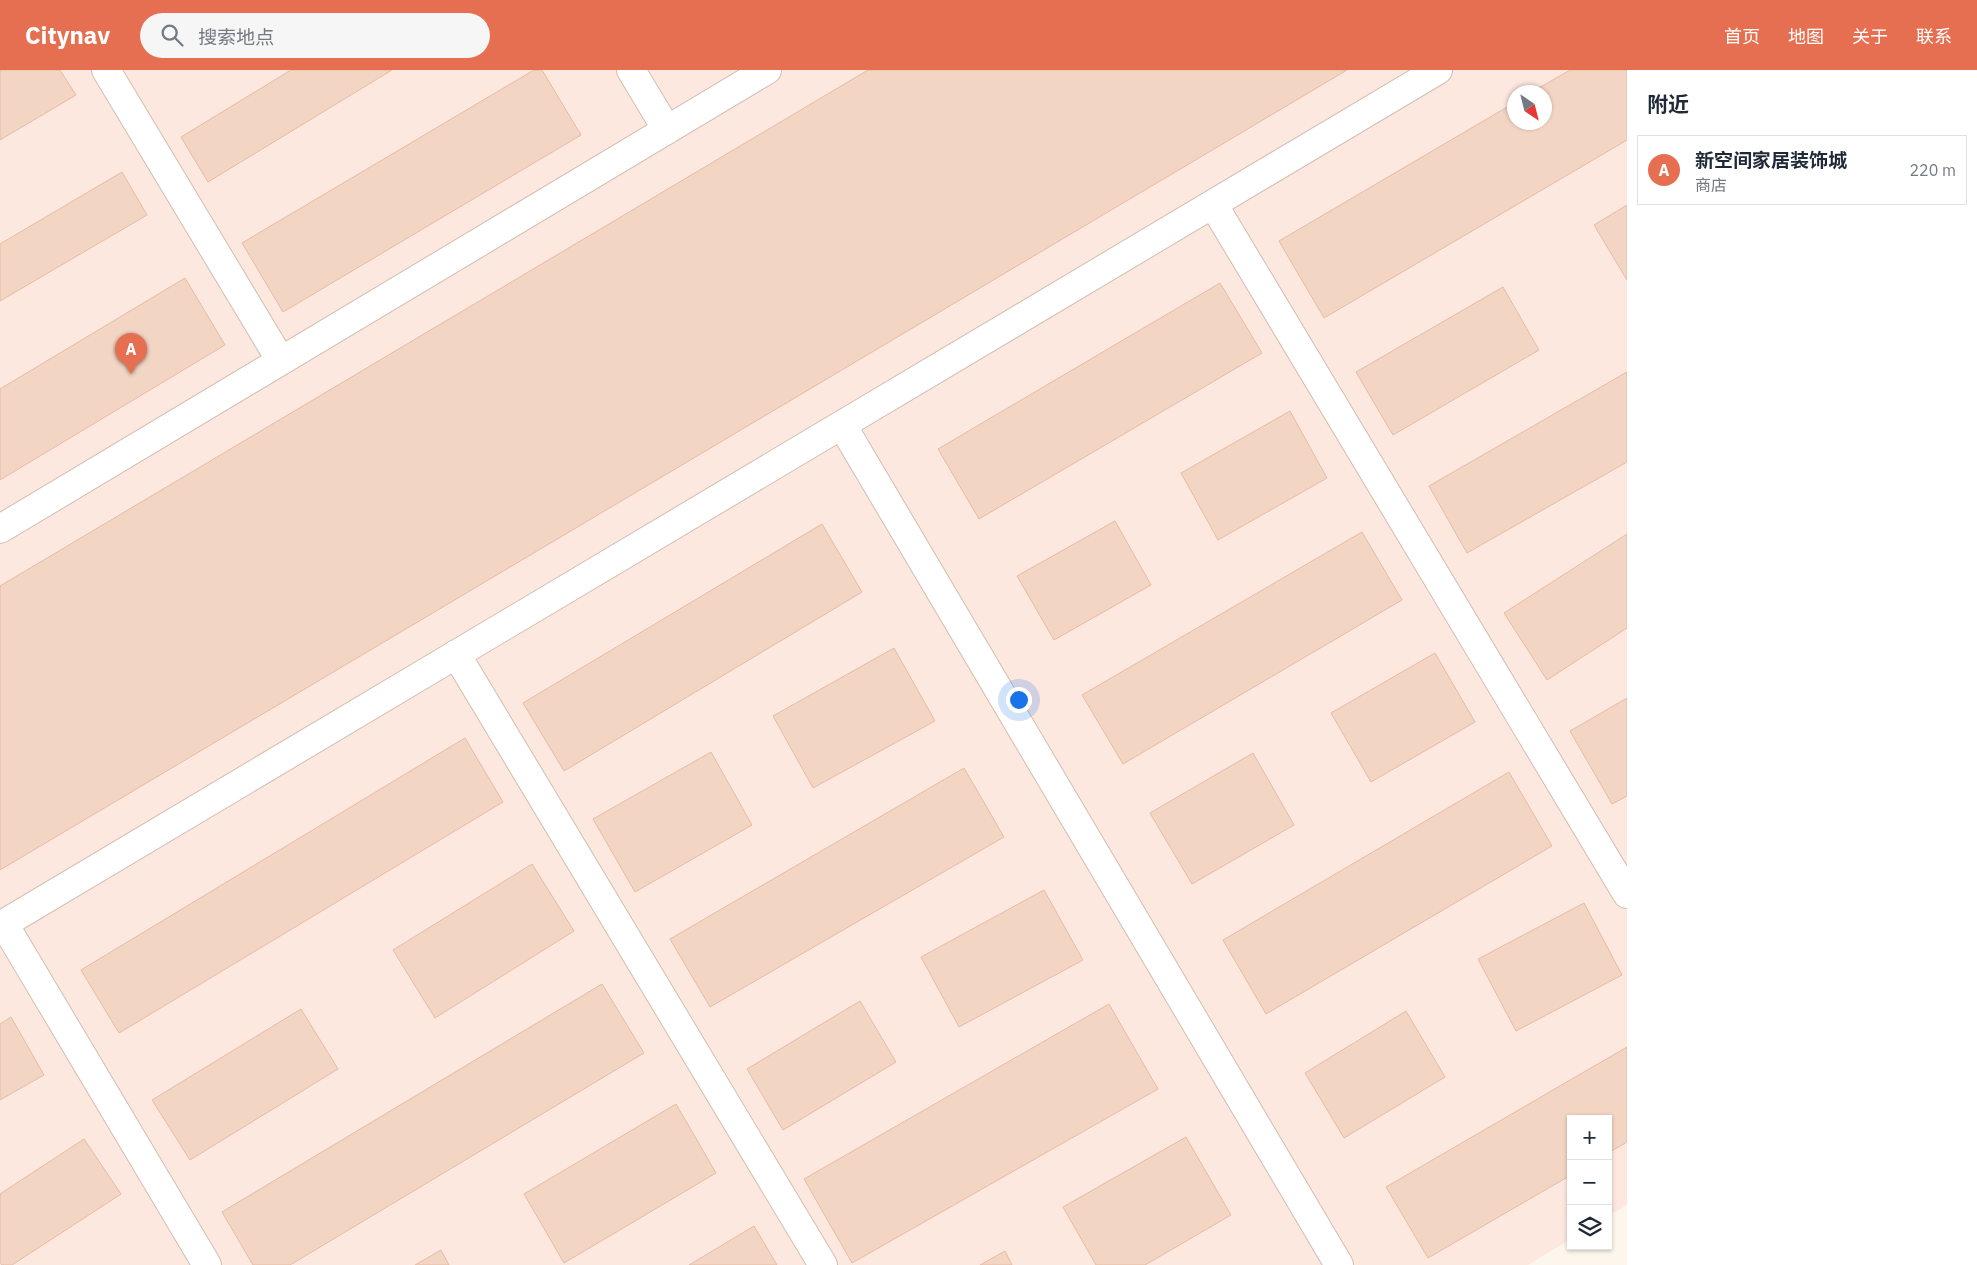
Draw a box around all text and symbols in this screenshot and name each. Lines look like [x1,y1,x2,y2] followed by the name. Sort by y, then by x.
[140,13,490,58] search box
[25,19,110,51] text: Citynav
[158,21,186,49] icon: search
[198,25,274,49] text: 搜索地点
[1724,25,1760,48] text: 首页
[1788,25,1824,48] text: 地图
[1852,25,1888,48] text: 关于
[1916,25,1952,48] text: 联系
[1507,85,1552,130] north arrow
[1647,90,1689,118] text: 附近
[1695,148,1847,172] text: 新空间家居装饰城
[1659,160,1669,180] text: A
[1909,160,1956,180] text: 220 m
[1695,175,1727,195] text: 商店
[115,333,147,374] pin: A
[1006,687,1032,713] your location
[1567,1115,1612,1250] map controls
[1567,1115,1612,1160] button: +
[1567,1160,1612,1205] button: −
[1567,1205,1612,1250] button: layers

